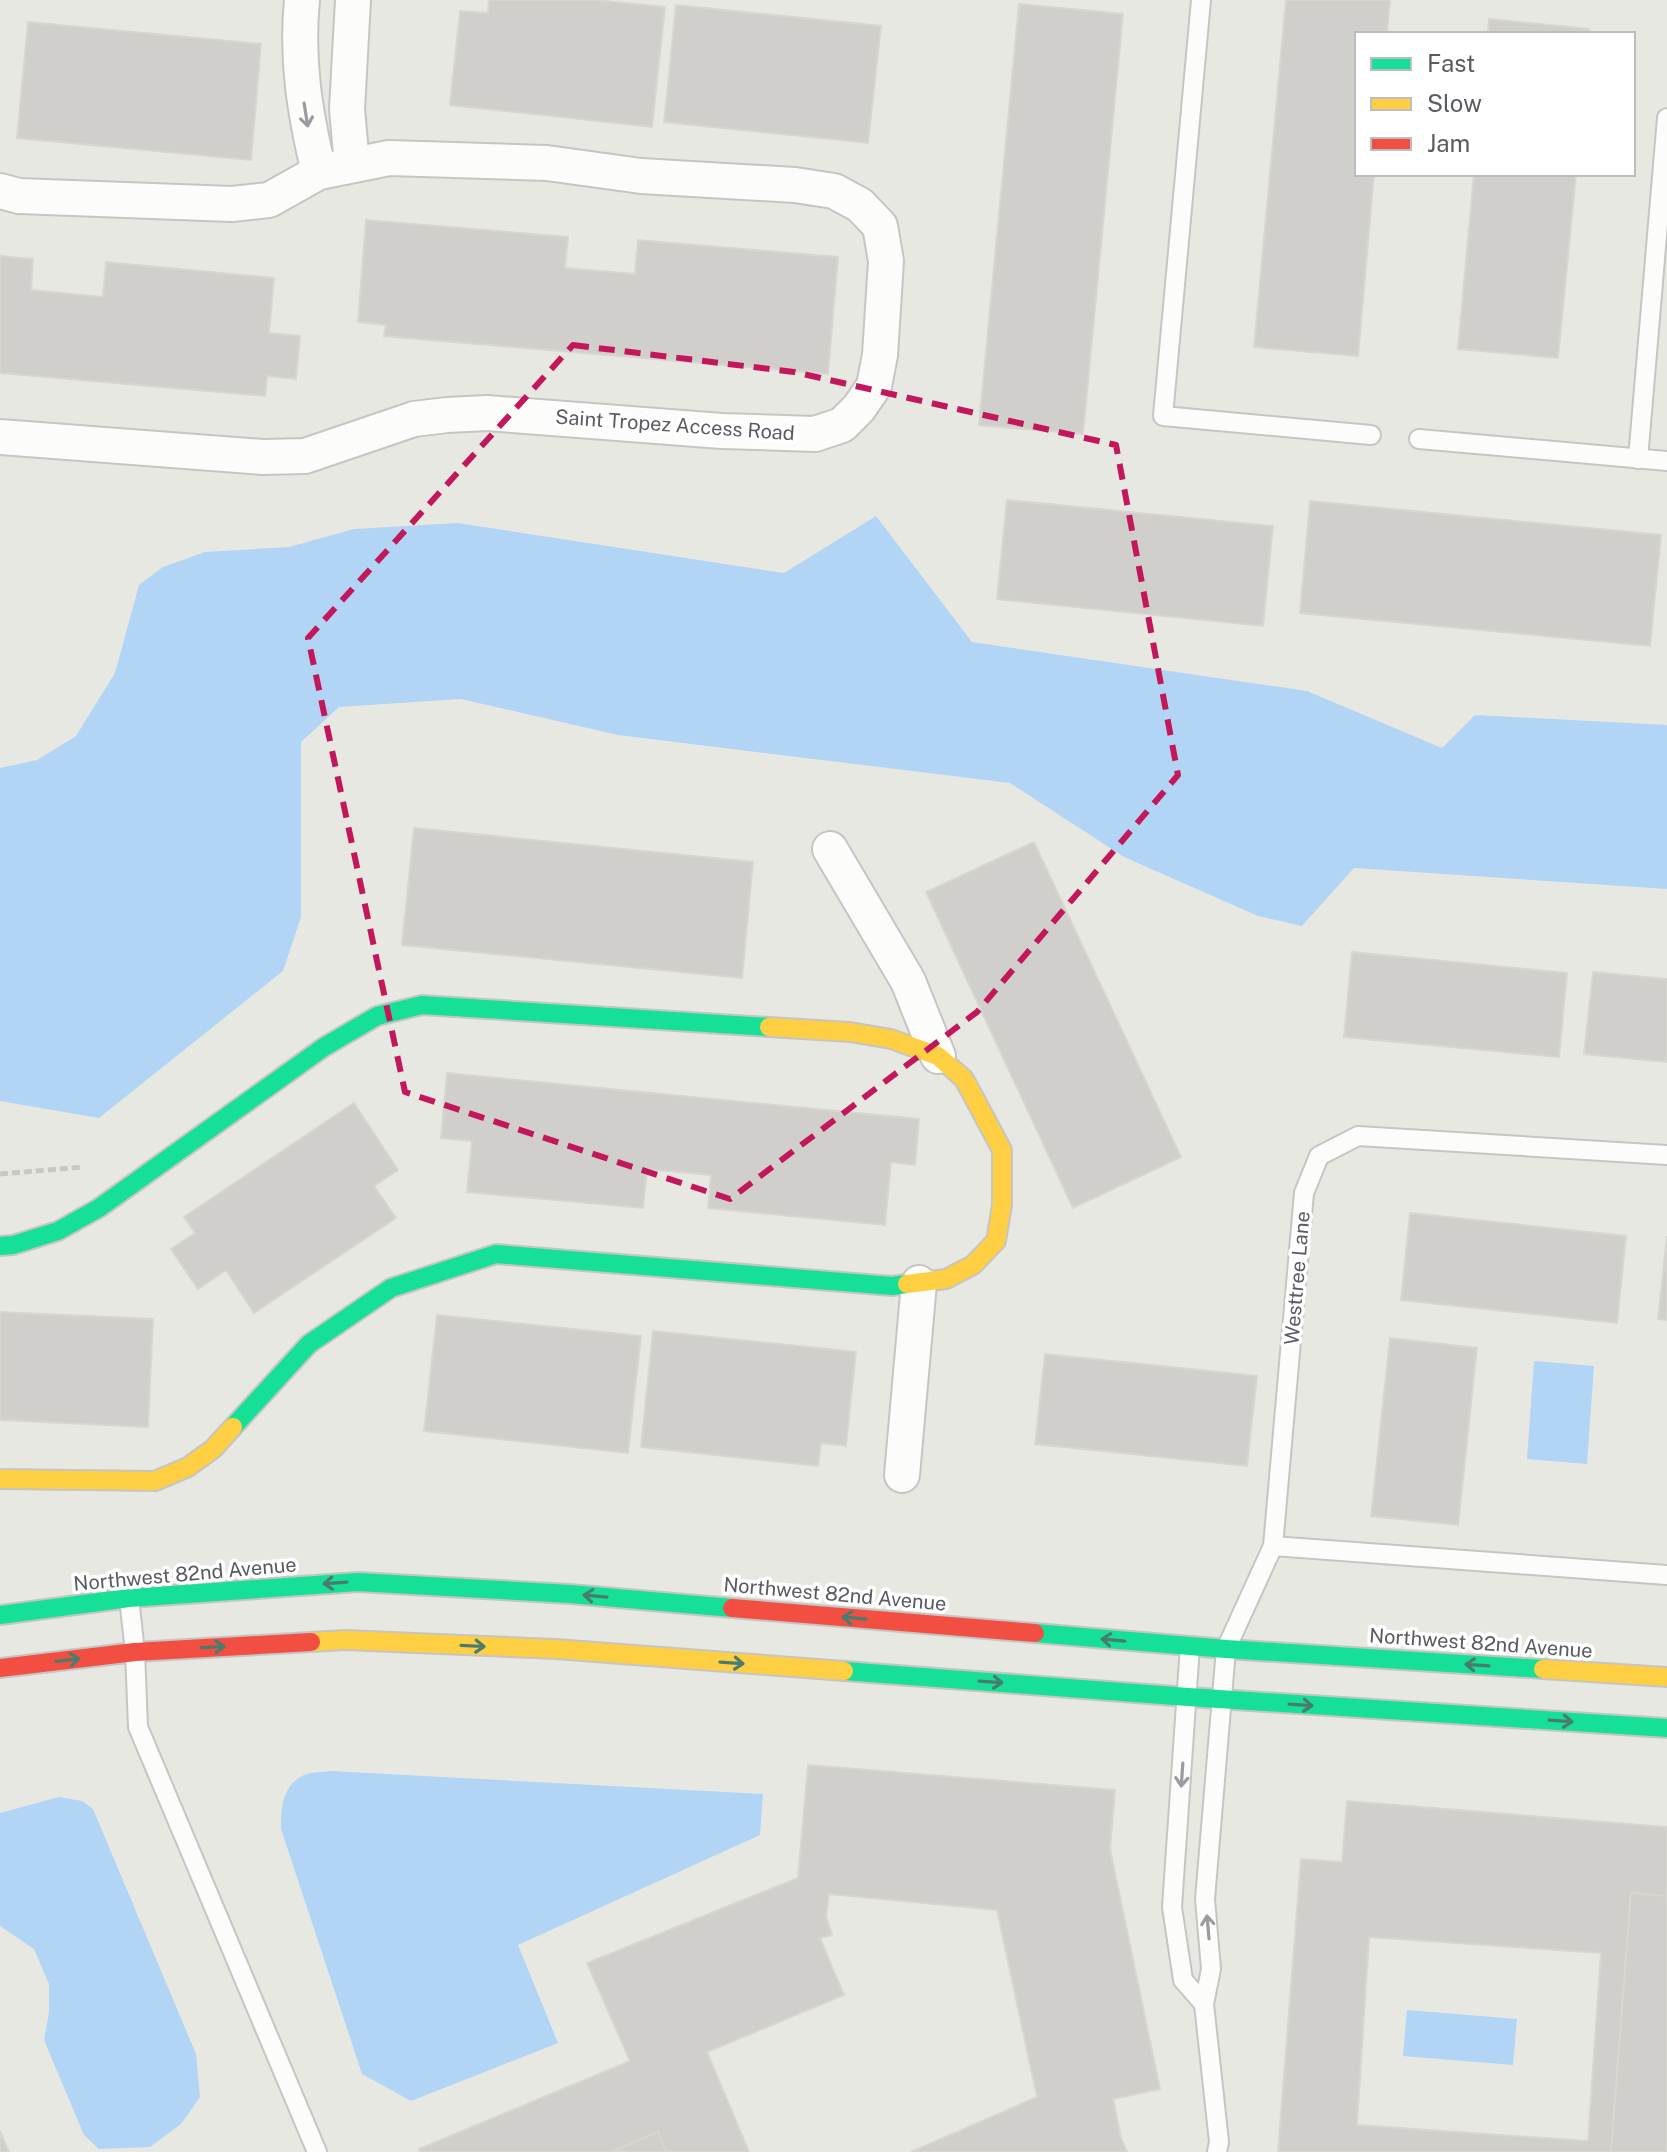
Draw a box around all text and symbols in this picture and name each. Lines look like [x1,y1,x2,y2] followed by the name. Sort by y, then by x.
[1355,32,1635,176] legend
[1427,49,1475,77] text: Fast
[1427,89,1482,117] text: Slow
[299,102,314,127] one-way arrow
[1427,129,1470,157] text: Jam
[554,405,796,445] street label: Saint Tropez Access Road
[1279,1210,1315,1346] street label: Westtree Lane
[72,1552,298,1596] street label: Northwest 82nd Avenue
[722,1572,948,1616] street label: Northwest 82nd Avenue
[322,1576,349,1591] one-way arrow
[582,1588,608,1603] one-way arrow
[841,1610,868,1625] one-way arrow
[1369,1623,1593,1663] street label: Northwest 82nd Avenue
[1100,1632,1127,1647] one-way arrow
[459,1638,486,1653] one-way arrow
[199,1639,226,1654] one-way arrow
[54,1652,80,1667] one-way arrow
[718,1656,745,1671] one-way arrow
[1464,1657,1491,1672] one-way arrow
[977,1675,1004,1690] one-way arrow
[1287,1697,1314,1712] one-way arrow
[1547,1714,1574,1729] one-way arrow
[1174,1761,1189,1788] one-way arrow
[1200,1914,1215,1941] one-way arrow

